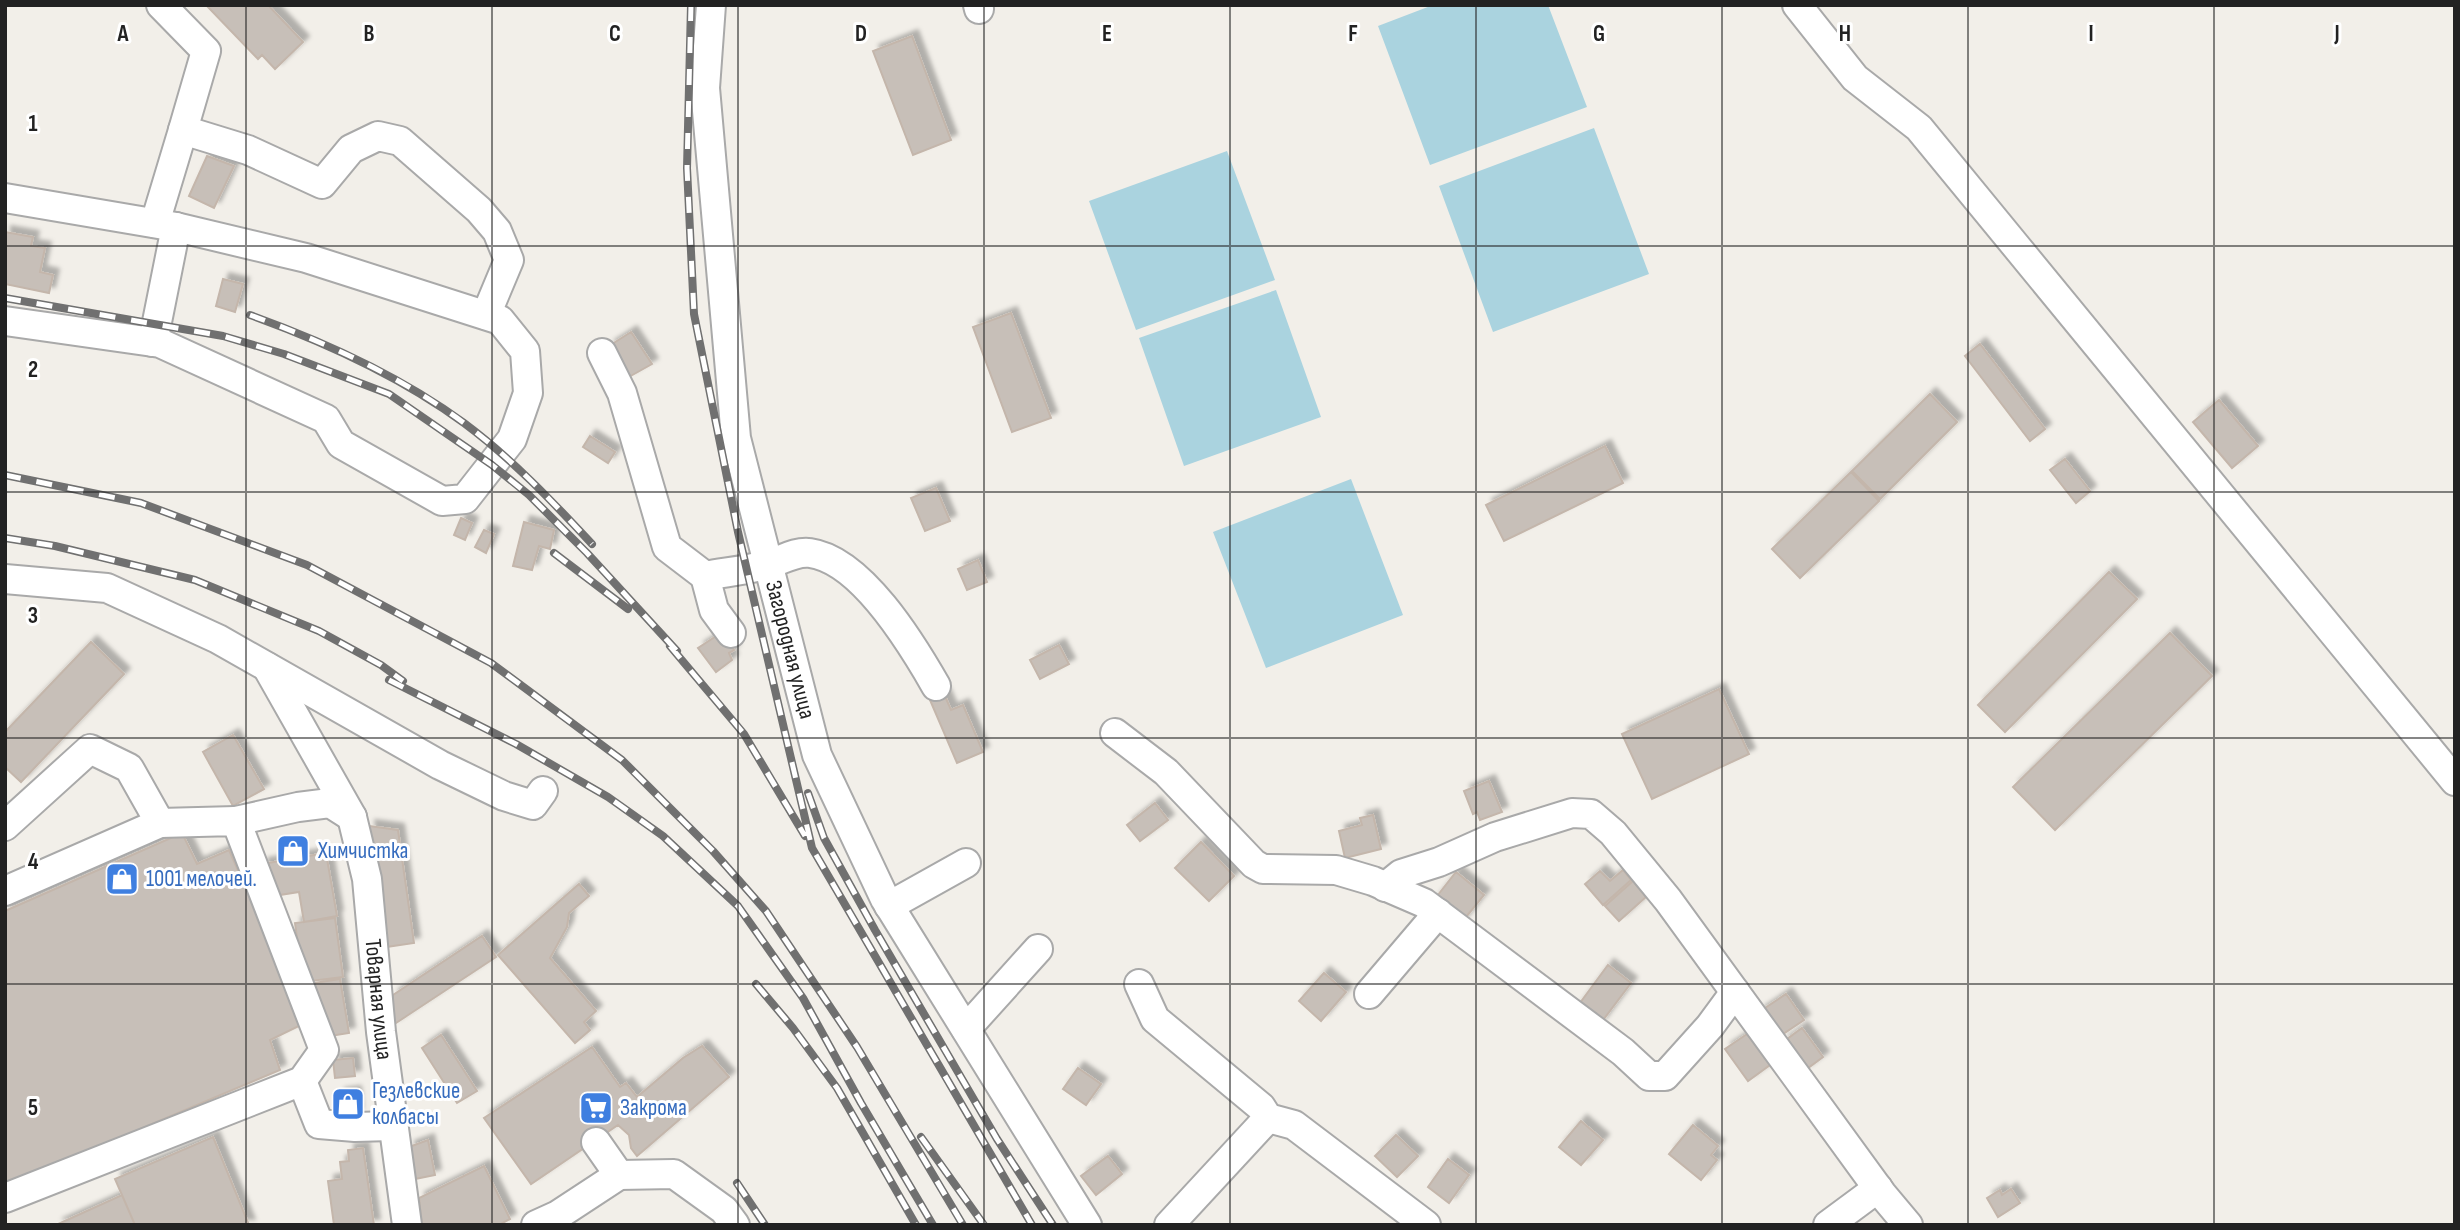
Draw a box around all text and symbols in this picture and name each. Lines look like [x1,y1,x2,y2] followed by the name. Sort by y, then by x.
[117,20,130,48] text: A
[364,20,375,48] text: B
[609,20,621,48] text: C
[855,20,867,48] text: D
[1102,20,1112,48] text: E
[1348,20,1358,48] text: F
[1593,20,1605,48] text: G
[1839,20,1851,48] text: H
[2088,20,2094,48] text: I
[2333,20,2340,48] text: J
[28,110,38,138] text: 1
[28,356,38,384] text: 2
[759,577,821,722] street label: Загородная улица
[28,602,38,630] text: 3
[274,832,312,870] shop icon: Химчистка
[317,837,408,865] place label: Химчистка
[28,848,39,876] text: 4
[103,860,141,898] shop icon: 1001 мелочей.
[146,865,257,893] place label: 1001 мелочей.
[359,938,399,1062] street label: Товарная улица
[372,1077,460,1131] place label: Гезлевские колбасы
[329,1085,367,1123] shop icon: Гезлевские колбасы
[577,1089,615,1127] supermarket icon: Закрома
[28,1094,38,1122] text: 5
[620,1094,687,1122] place label: Закрома

